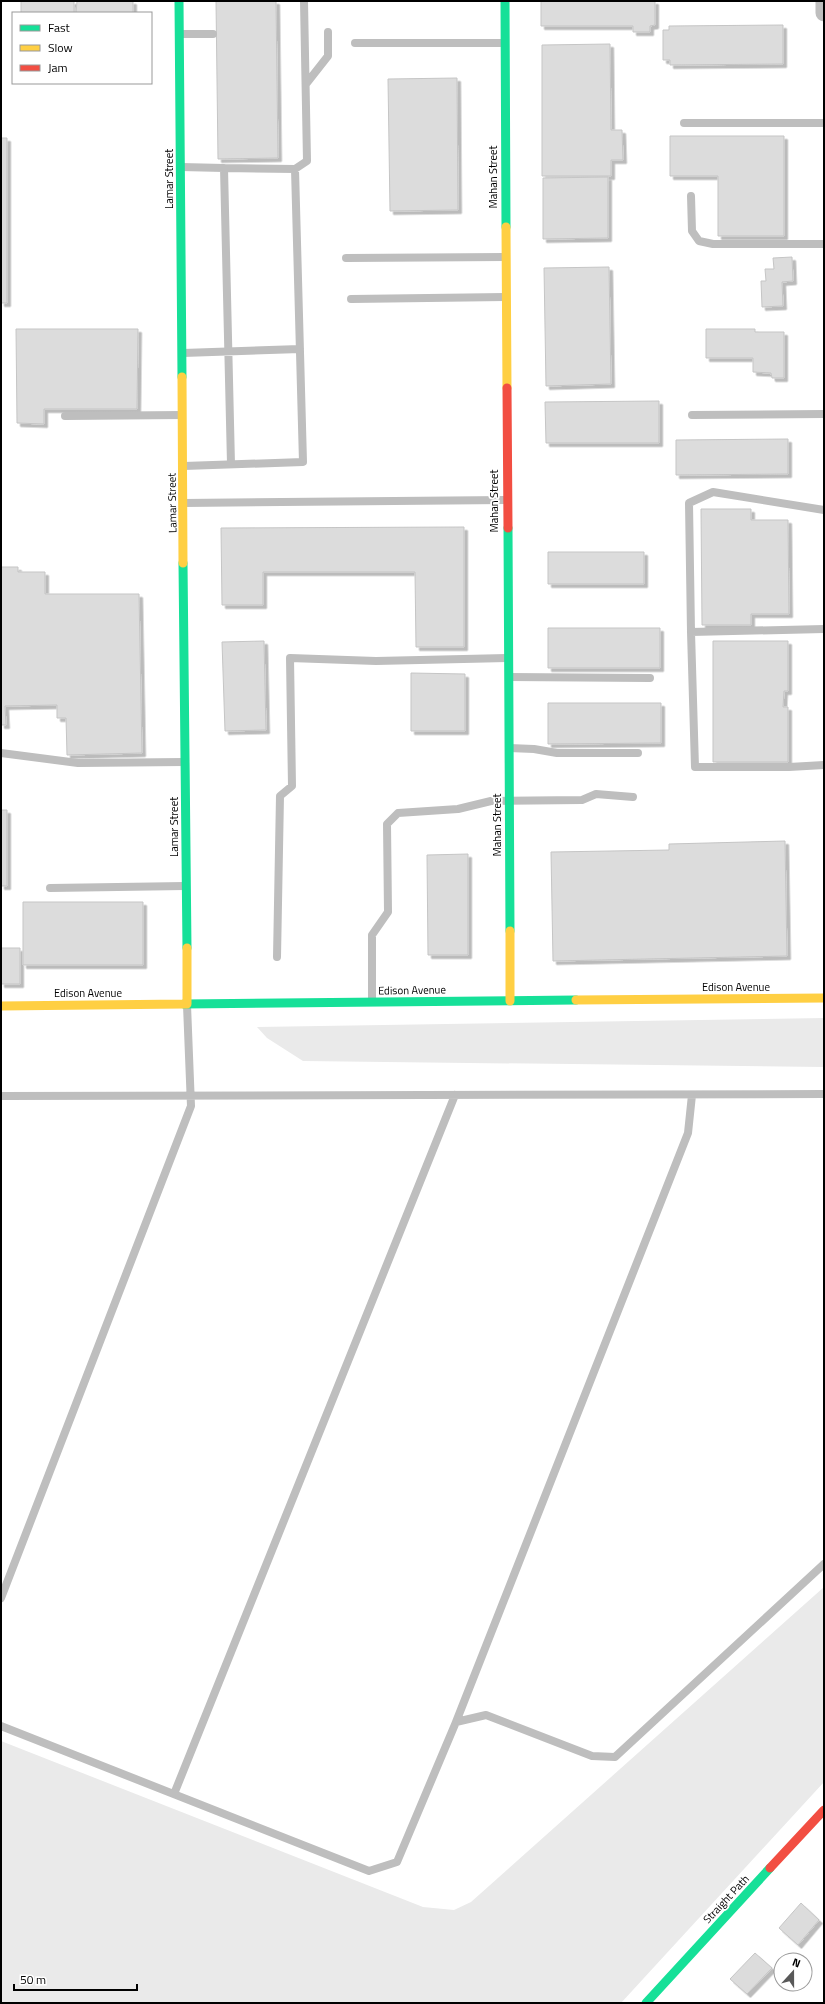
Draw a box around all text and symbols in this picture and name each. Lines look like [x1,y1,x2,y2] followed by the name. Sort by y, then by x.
[12,12,152,84] legend
[48,18,71,37] text: Fast
[48,38,73,57] text: Slow
[48,58,68,77] text: Jam
[485,145,501,208] street label: Mahan Street
[161,149,177,209] street label: Lamar Street
[486,469,502,532] street label: Mahan Street
[163,473,181,533] street label: Lamar Street
[489,793,505,856] street label: Mahan Street
[166,797,182,857] street label: Lamar Street
[702,979,770,995] street label: Edison Avenue
[378,981,447,999] street label: Edison Avenue
[54,985,122,1001] street label: Edison Avenue
[699,1871,753,1927] street label: Straight Path
[773,1952,813,1992] north arrow
[790,1954,803,1971] text: N
[14,1966,137,1992] scale bar
[20,1970,46,1989] text: 50 m

